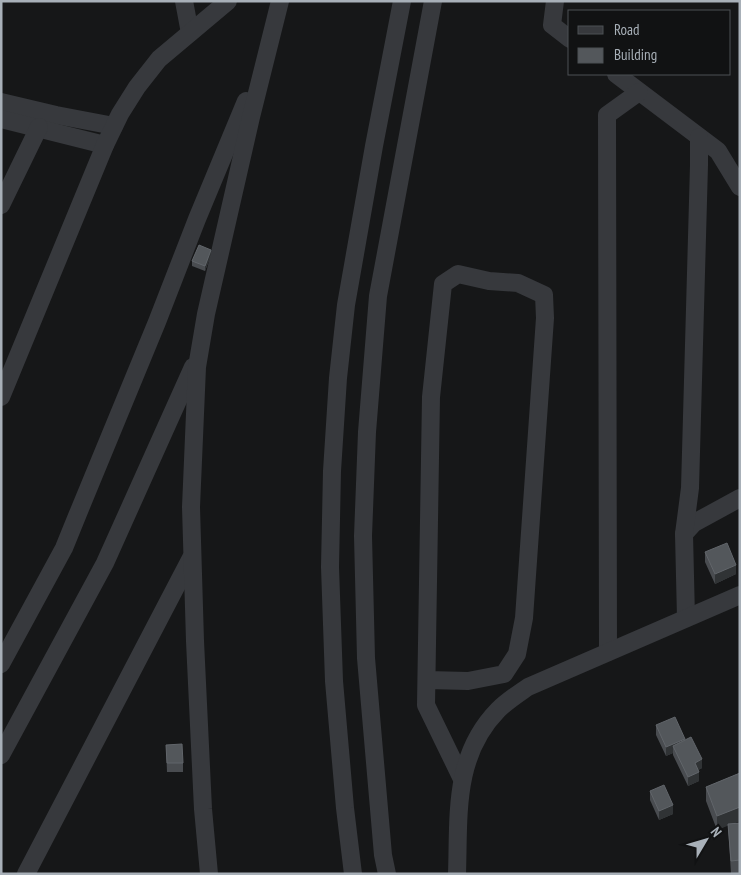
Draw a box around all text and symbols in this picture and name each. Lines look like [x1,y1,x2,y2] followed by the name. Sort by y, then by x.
[568,10,731,75] legend
[614,20,640,39] text: Road
[614,45,657,64] text: Building
[681,815,731,865] north arrow
[707,823,726,841] text: N

